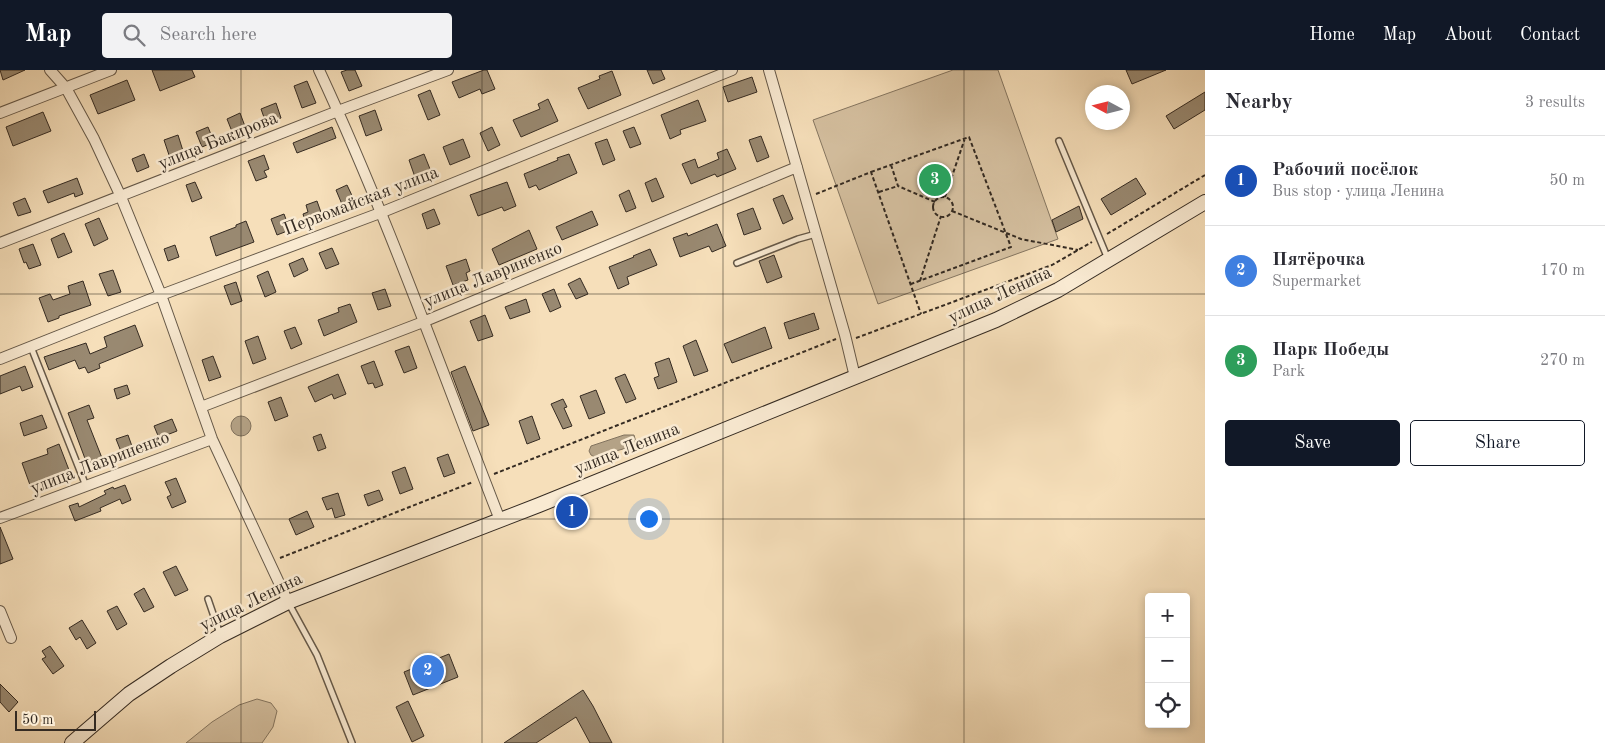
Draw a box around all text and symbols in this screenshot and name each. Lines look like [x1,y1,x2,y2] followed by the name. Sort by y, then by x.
[102,13,452,58] search box
[120,21,148,49] icon: search
[25,23,72,47] text: Map
[160,26,257,45] text: Search here
[1309,26,1355,44] text: Home
[1383,26,1416,44] text: Map
[1444,26,1492,44] text: About
[1520,26,1580,44] text: Contact
[1085,85,1130,130] north arrow
[1225,92,1293,113] text: Nearby
[1525,95,1585,111] text: 3 results
[156,109,280,173] street label: улица Бакирова
[919,161,951,199] pin: 3
[1272,161,1418,180] text: Рабочий посёлок
[281,163,441,239] street label: Первомайская улица
[1236,173,1246,189] text: 1
[1549,173,1585,189] text: 50 m
[1272,184,1444,200] text: Bus stop · улица Ленина
[421,239,565,311] street label: улица Лавриненко
[1272,251,1365,270] text: Пятёрочка
[946,263,1055,327] street label: улица Ленина
[1236,263,1246,279] text: 2
[1540,263,1585,279] text: 170 m
[1272,274,1361,290] text: Supermarket
[1272,341,1389,360] text: Парк Победы
[1236,353,1246,369] text: 3
[1540,353,1585,369] text: 270 m
[1272,364,1305,380] text: Park
[572,420,682,478] street label: улица Ленина
[1225,420,1400,466] button: Save
[1410,420,1585,466] button: Share
[28,428,172,498] street label: улица Лавриненко
[556,493,588,531] pin: 1
[636,506,662,532] your location
[197,569,305,635] street label: улица Ленина
[1145,593,1190,728] map controls
[1145,593,1190,638] button: +
[1145,638,1190,683] button: −
[412,652,444,690] pin: 2
[1145,683,1190,728] button: locate
[15,708,96,731] scale bar
[22,713,53,727] text: 50 m

